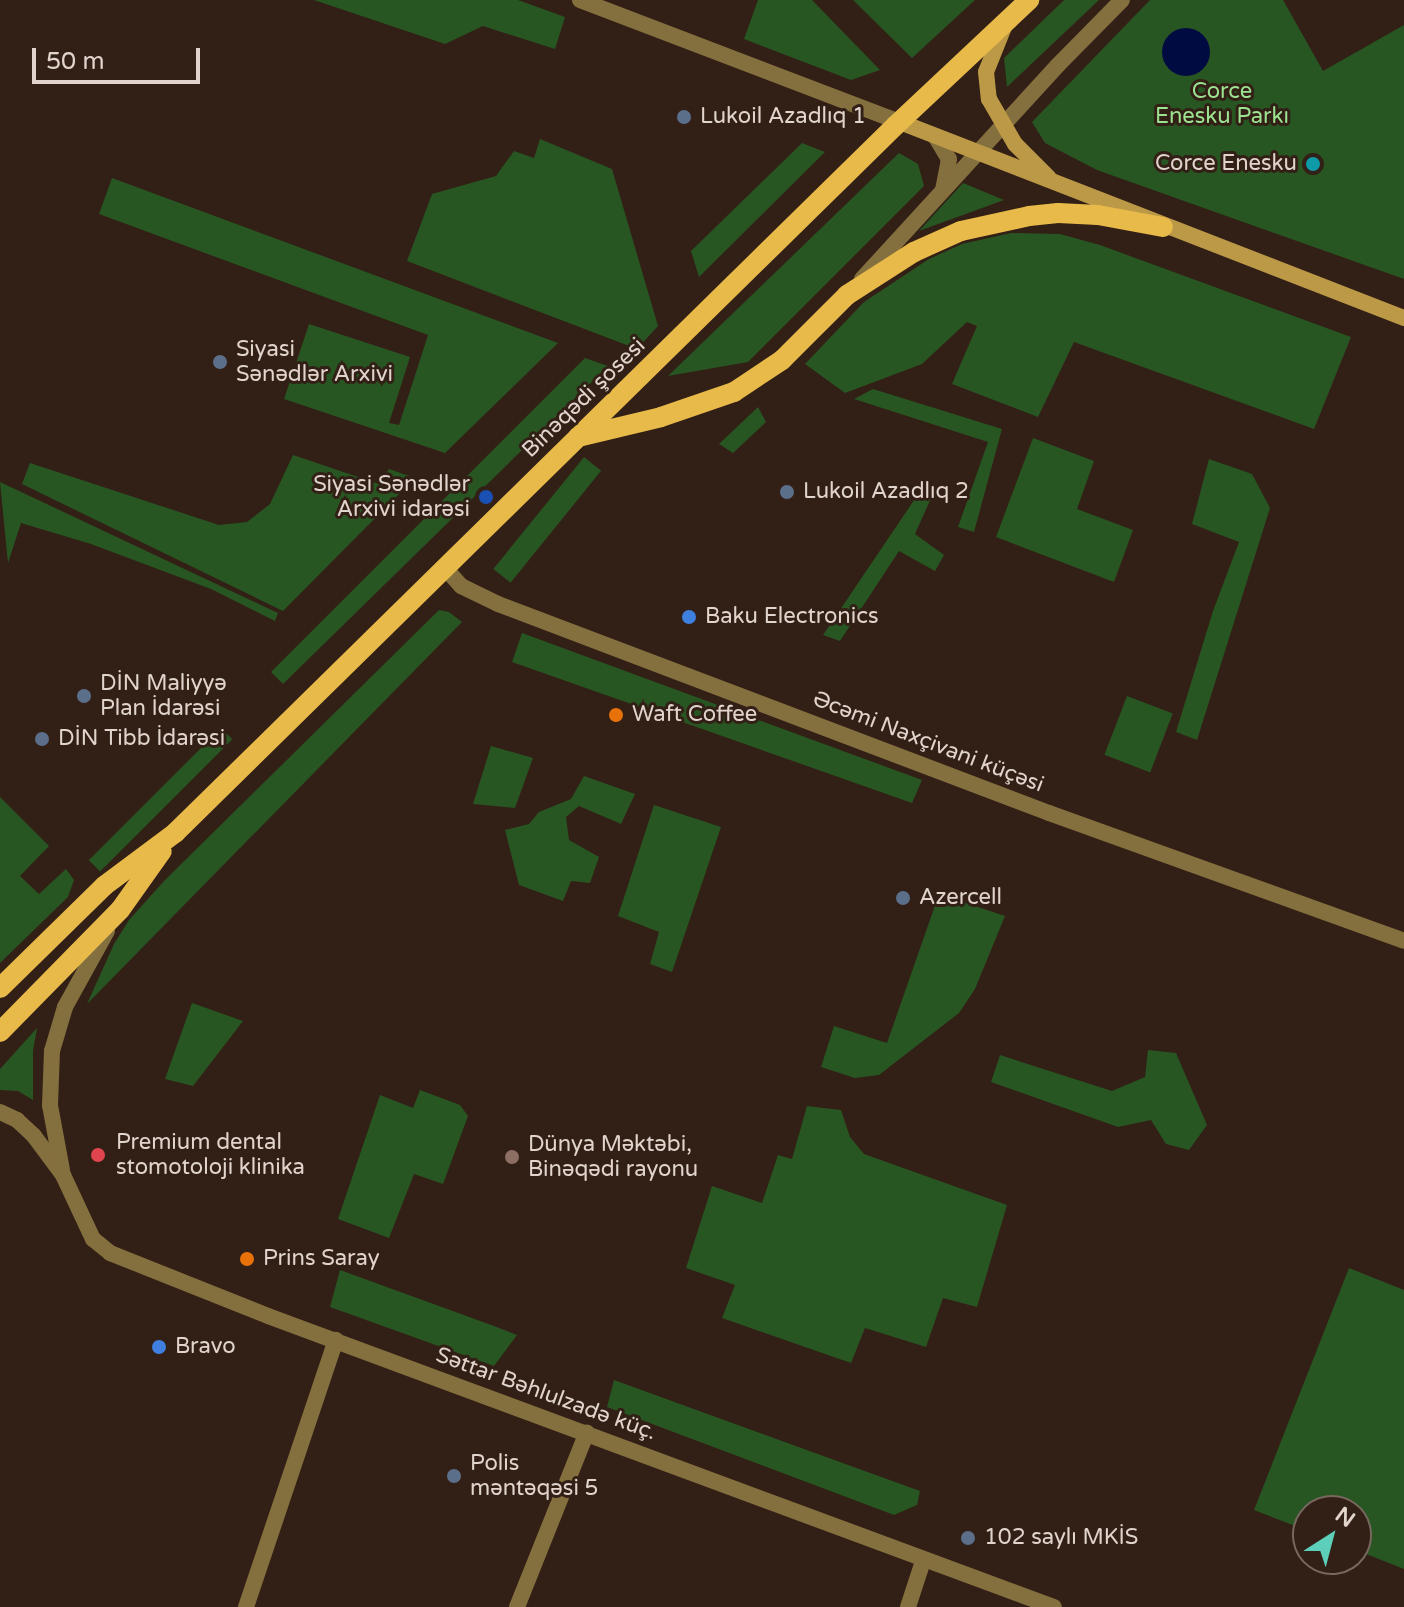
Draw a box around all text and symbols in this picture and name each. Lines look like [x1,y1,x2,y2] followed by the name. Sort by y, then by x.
[36,32,204,82] scale bar
[46,47,104,76] text: 50 m
[1155,78,1289,130] park label: Corce Enesku Parkı
[700,104,866,130] place label: Lukoil Azadlıq 1
[675,108,693,126] marker: Lukoil Azadlıq 1
[1155,151,1297,177] place label: Corce Enesku
[1304,155,1322,173] marker: Corce Enesku
[517,333,651,463] street label: Binəqədi şosesi
[236,336,393,388] place label: Siyasi Sənədlər Arxivi
[211,353,229,371] marker: Siyasi Sənədlər Arxivi
[313,471,470,522] place label: Siyasi Sənədlər Arxivi idarəsi
[803,479,969,505] place label: Lukoil Azadlıq 2
[778,483,796,501] marker: Lukoil Azadlıq 2
[477,488,495,506] marker: Siyasi Sənədlər Arxivi idarəsi
[705,604,878,630] place label: Baku Electronics
[680,608,698,626] marker: Baku Electronics
[100,670,227,722] place label: DİN Maliyyə Plan İdarəsi
[809,686,1047,798] street label: Əcəmi Naxçivani küçəsi
[75,687,93,705] marker: DİN Maliyyə Plan İdarəsi
[632,702,757,728] place label: Waft Coffee
[607,706,625,724] marker: Waft Coffee
[58,726,225,752] place label: DİN Tibb İdarəsi
[33,730,51,748] marker: DİN Tibb İdarəsi
[919,885,1002,911] place label: Azercell
[894,889,912,907] marker: Azercell
[116,1129,305,1180] place label: Premium dental stomotoloji klinika
[528,1131,698,1182] place label: Dünya Məktəbi, Binəqədi rayonu
[87,1144,109,1166] marker: Premium dental stomotoloji klinika
[503,1148,521,1166] marker: Dünya Məktəbi, Binəqədi rayonu
[263,1246,380,1272] place label: Prins Saray
[238,1250,256,1268] marker: Prins Saray
[175,1334,236,1360] place label: Bravo
[150,1338,168,1356] marker: Bravo
[432,1342,660,1446] street label: Səttar Bəhlulzadə küç.
[470,1450,598,1502] place label: Polis məntəqəsi 5
[445,1467,463,1485] marker: Polis məntəqəsi 5
[1292,1495,1372,1575] north arrow
[1330,1501,1360,1533] text: N
[984,1525,1138,1551] place label: 102 saylı MKİS
[959,1529,977,1547] marker: 102 saylı MKİS

